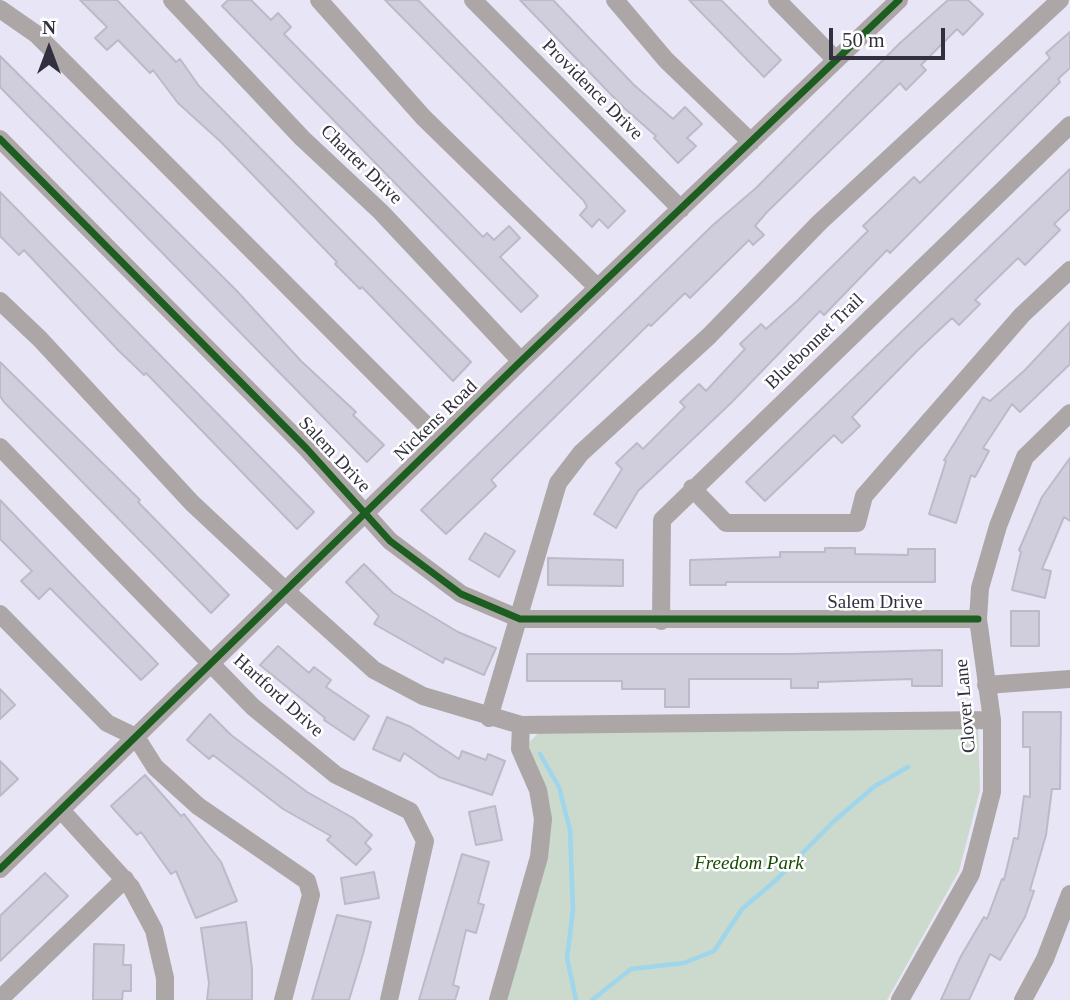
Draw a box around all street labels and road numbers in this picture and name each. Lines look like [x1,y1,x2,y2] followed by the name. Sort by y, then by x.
[537,35,647,145] street label: Providence Drive
[315,120,407,210] street label: Charter Drive
[761,289,869,395] street label: Bluebonnet Trail
[390,376,482,466] street label: Nickens Road
[293,412,375,498] street label: Salem Drive
[827,592,923,614] street label: Salem Drive
[228,650,328,742] street label: Hartford Drive
[951,658,981,754] street label: Clover Lane

